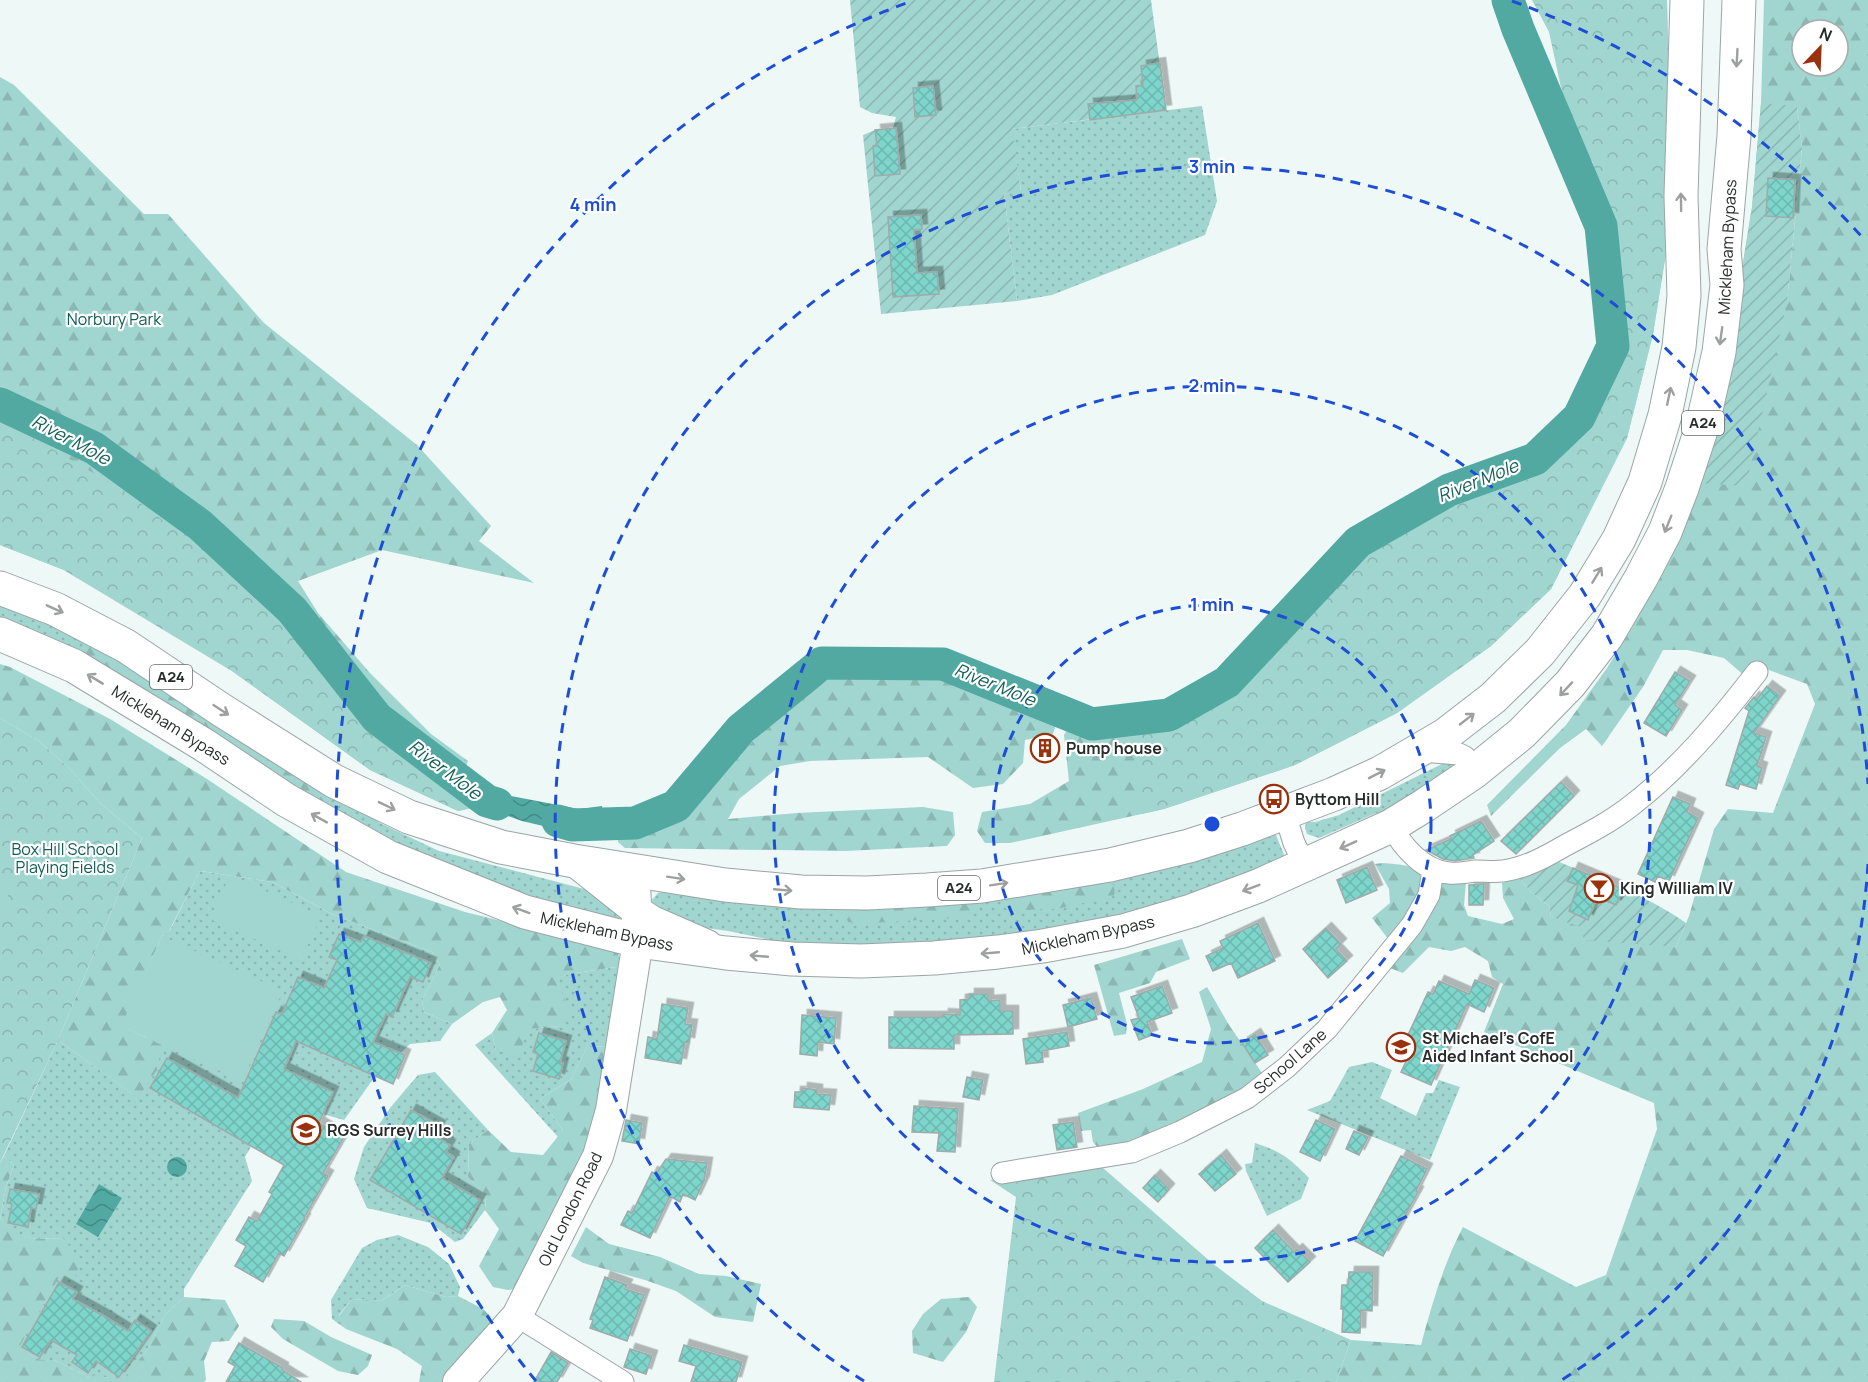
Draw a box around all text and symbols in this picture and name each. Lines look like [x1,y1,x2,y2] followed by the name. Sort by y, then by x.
[1790,18,1850,78] north arrow
[1816,22,1835,47] text: N
[1732,48,1743,68] one-way arrow
[1189,154,1235,178] text: 3 min
[1712,179,1742,315] street label: Mickleham Bypass
[569,192,617,216] text: 4 min
[1675,192,1687,212] one-way arrow
[67,308,162,330] park label: Norbury Park
[1715,326,1726,346] one-way arrow
[1189,373,1235,397] text: 2 min
[1664,386,1675,406] one-way arrow
[28,408,116,470] water label: River Mole
[1682,411,1724,435] road number: A24
[1434,452,1523,507] water label: River Mole
[1662,514,1673,532] one-way arrow
[1591,567,1603,584] one-way arrow
[1190,592,1234,616] text: 1 min
[45,604,63,615] one-way arrow
[951,657,1041,712] water label: River Mole
[150,665,192,689] road number: A24
[87,672,104,684] one-way arrow
[108,680,234,770] street label: Mickleham Bypass
[1559,681,1573,696] one-way arrow
[212,704,229,716] one-way arrow
[1458,712,1474,725] one-way arrow
[1029,732,1061,764] building icon: Pump house
[404,734,488,805] water label: River Mole
[1066,737,1162,759] place label: Pump house
[1367,768,1385,779] one-way arrow
[1258,783,1290,815] bus stop icon: Byttom Hill
[1295,788,1379,810] place label: Byttom Hill
[378,801,396,813] one-way arrow
[311,812,328,824] one-way arrow
[1202,814,1222,834] centre of rings
[12,838,119,878] park label: Box Hill School Playing Fields
[1339,840,1357,852] one-way arrow
[666,872,685,883] one-way arrow
[1583,872,1615,904] bar icon: King William IV
[938,876,980,900] road number: A24
[1620,877,1733,899] place label: King William IV
[989,878,1008,889] one-way arrow
[1242,883,1261,894] one-way arrow
[773,885,793,896] one-way arrow
[512,904,530,915] one-way arrow
[538,906,676,956] street label: Mickleham Bypass
[1019,910,1157,960] street label: Mickleham Bypass
[981,948,1001,959] one-way arrow
[749,950,769,961] one-way arrow
[1249,1023,1331,1099] street label: School Lane
[1422,1027,1573,1067] place label: St Michael's CofE Aided Infant School
[1385,1031,1417,1063] school or university icon: St Michael's CofE Aided Infant School
[290,1114,322,1146] school or university icon: RGS Surrey Hills
[327,1119,452,1141] place label: RGS Surrey Hills
[533,1148,607,1270] street label: Old London Road

